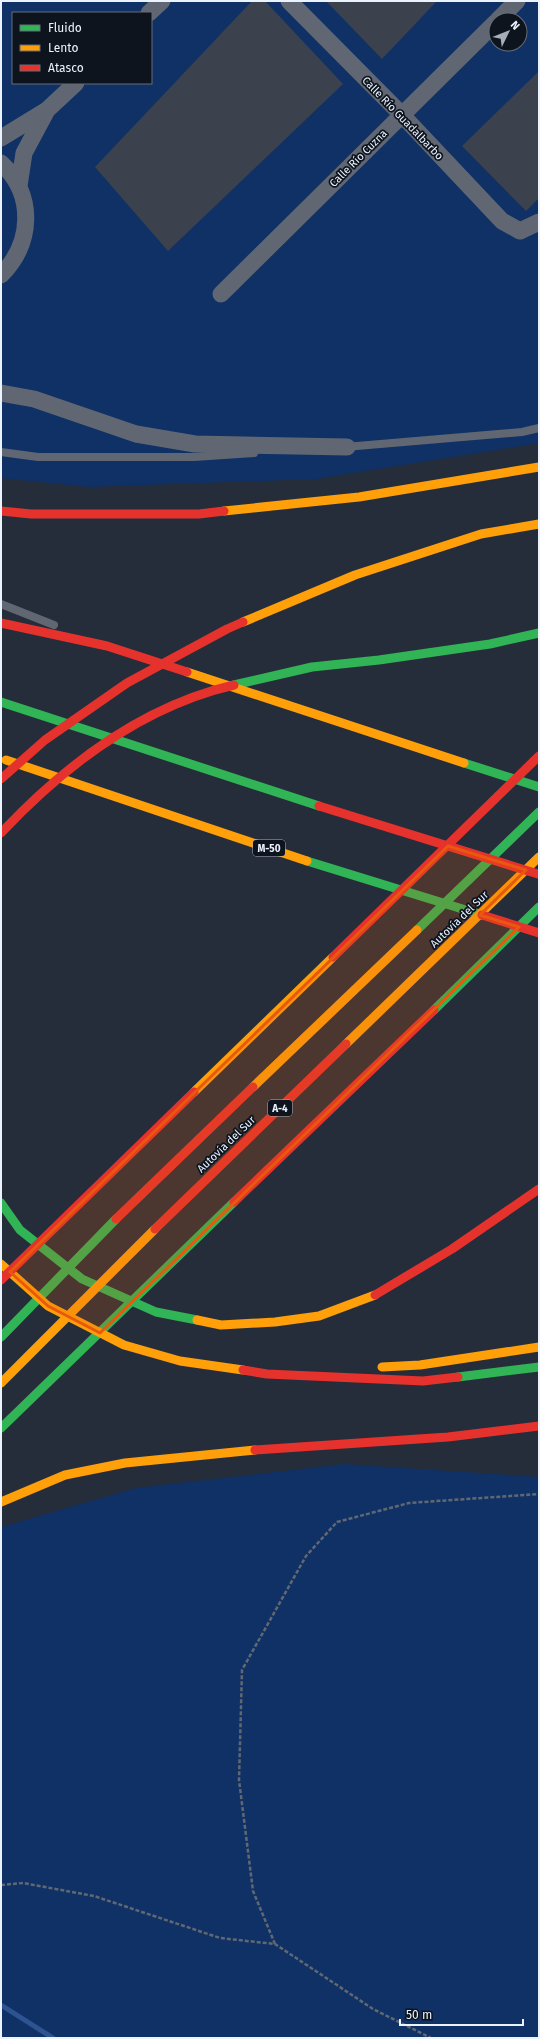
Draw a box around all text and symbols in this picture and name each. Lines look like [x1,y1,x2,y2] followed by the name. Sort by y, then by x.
[12,12,152,84] legend
[488,12,528,52] north arrow
[508,18,522,33] text: N
[48,21,82,35] text: Fluido
[48,41,78,55] text: Lento
[48,61,84,75] text: Atasco
[359,74,446,163] street label: Calle Río Guadalbarbo
[327,127,390,190] street label: Calle Río Cuzna
[253,840,285,856] road number: M-50
[428,888,492,950] street label: Autovía del Sur
[268,1100,292,1116] road number: A-4
[195,1113,259,1175] street label: Autovía del Sur
[400,2001,523,2027] scale bar
[406,2008,432,2022] text: 50 m

